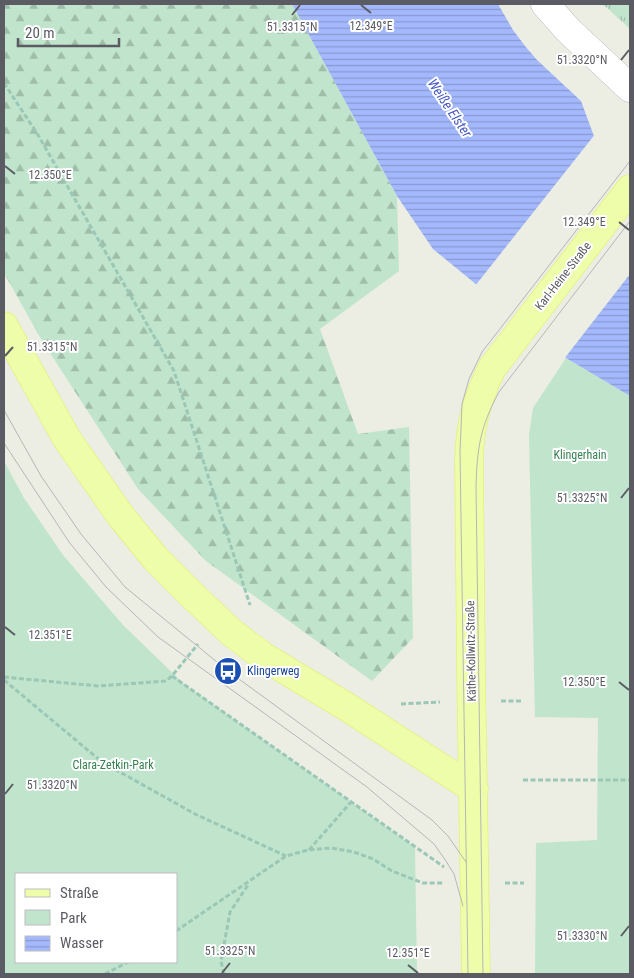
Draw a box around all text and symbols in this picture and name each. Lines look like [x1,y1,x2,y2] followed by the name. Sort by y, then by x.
[18,15,119,47] scale bar
[349,19,393,33] text: 12.349°E
[267,20,317,34] text: 51.3315°N
[25,24,55,42] text: 20 m
[557,53,607,67] text: 51.3320°N
[425,76,476,141] water label: Weiße Elster
[28,168,72,182] text: 12.350°E
[562,215,606,229] text: 12.349°E
[532,239,594,313] street label: Karl-Heine-Straße
[27,340,77,354] text: 51.3315°N
[553,448,607,462] park label: Klingerhain
[557,491,607,505] text: 51.3325°N
[463,600,479,702] street label: Käthe-Kollwitz-Straße
[28,628,72,642] text: 12.351°E
[213,656,243,686] bus stop icon: Klingerweg
[247,664,300,678] place label: Klingerweg
[562,675,606,689] text: 12.350°E
[72,758,154,772] park label: Clara-Zetkin-Park
[27,778,77,792] text: 51.3320°N
[15,873,178,963] legend
[60,884,99,902] text: Straße
[60,909,87,927] text: Park
[557,929,607,943] text: 51.3330°N
[60,934,104,952] text: Wasser
[205,944,255,958] text: 51.3325°N
[386,946,430,960] text: 12.351°E

